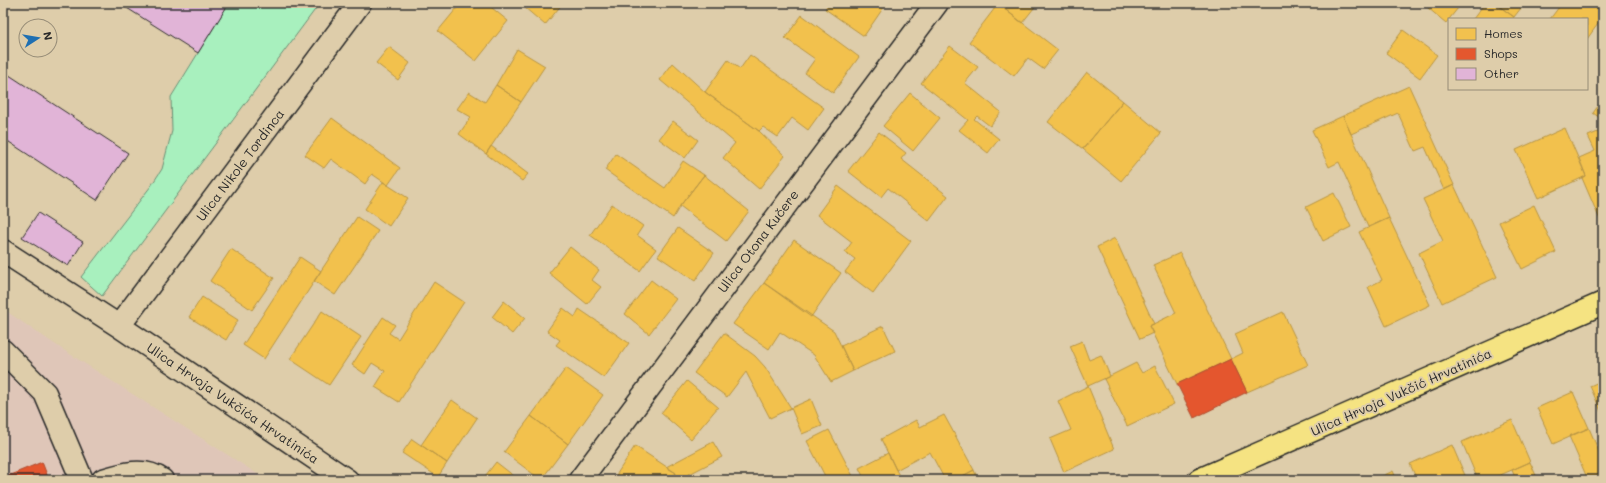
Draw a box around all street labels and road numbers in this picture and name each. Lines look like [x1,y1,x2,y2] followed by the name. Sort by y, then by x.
[192,105,287,224] street label: Ulica Nikole Tordinca
[713,186,802,295] street label: Ulica Otona Kučere
[144,338,323,467] street label: Ulica Hrvoja Vukčića Hrvatinića
[1308,344,1494,439] street label: Ulica Hrvoja Vukčić Hrvatinića

